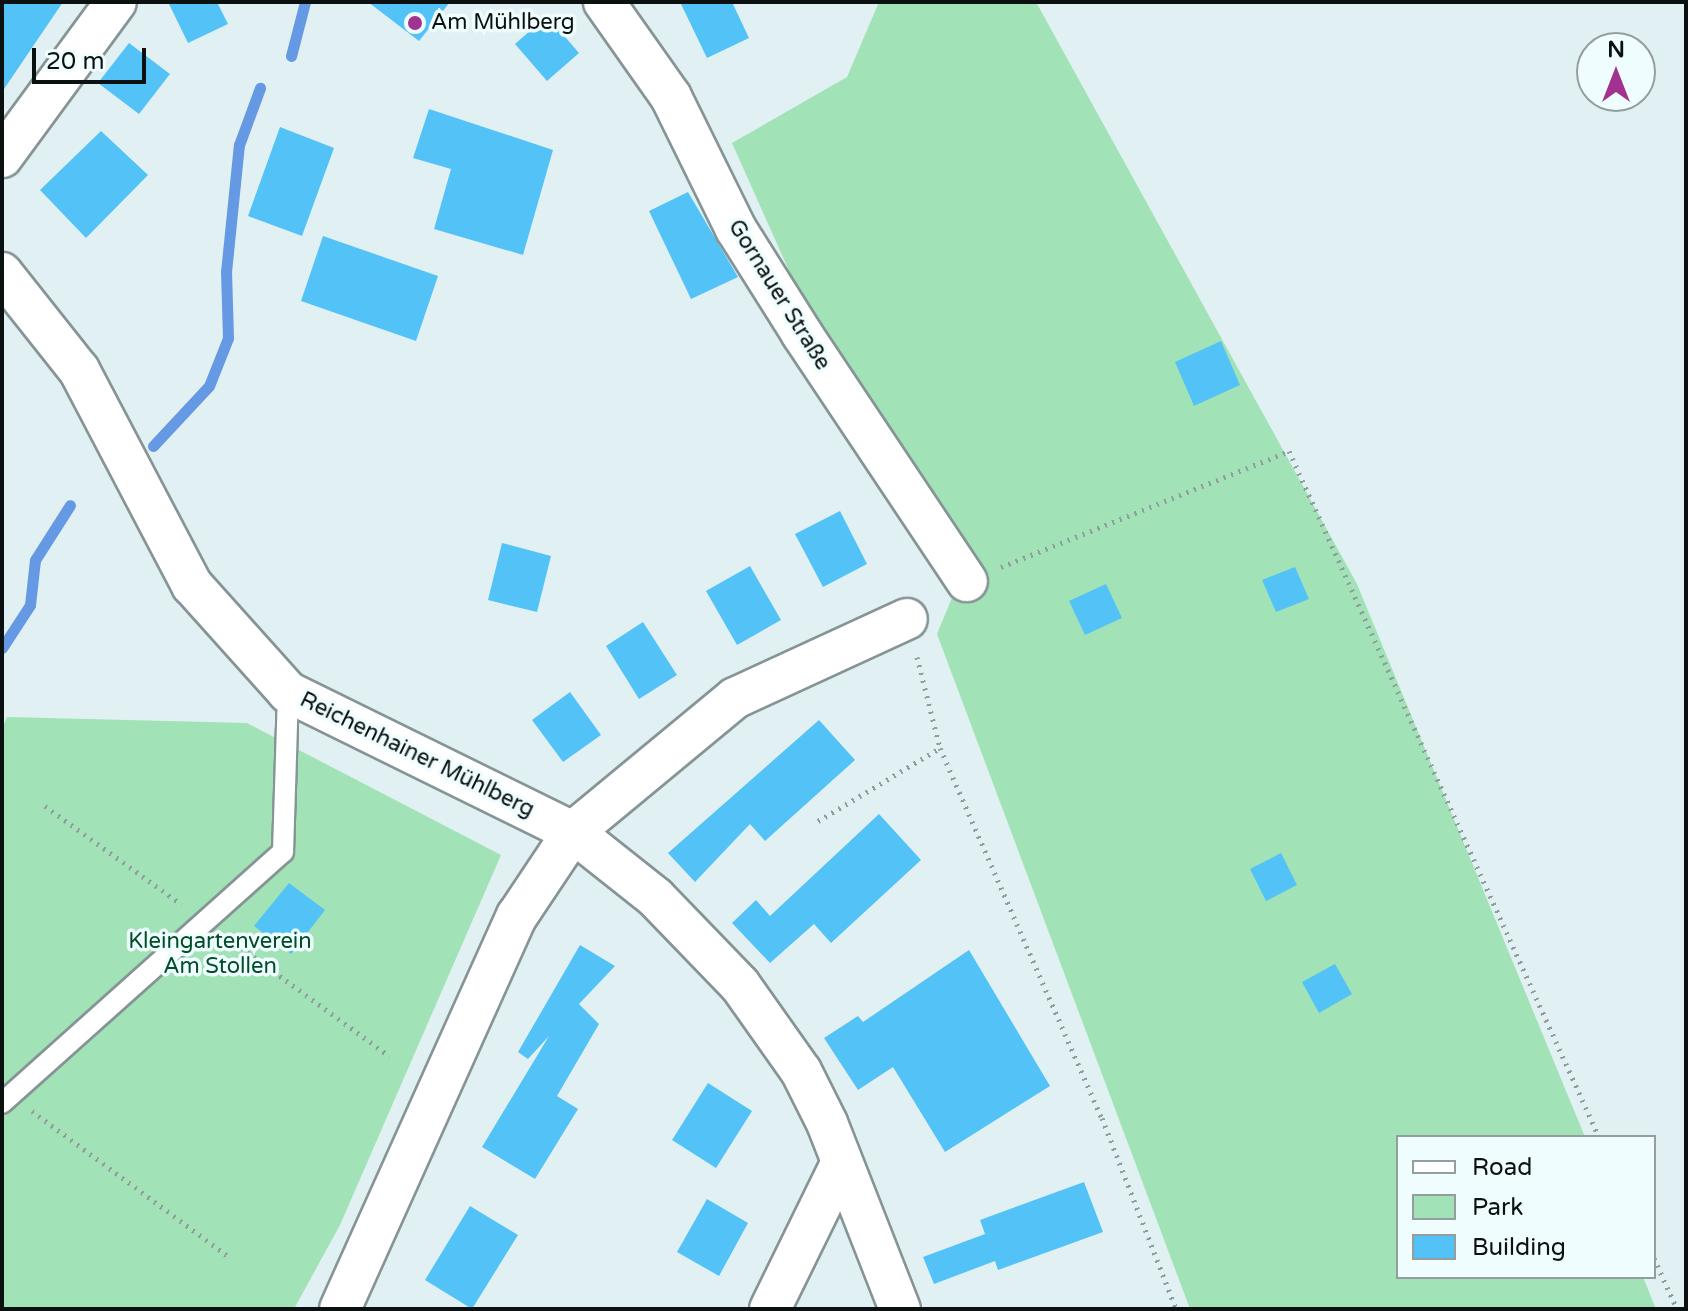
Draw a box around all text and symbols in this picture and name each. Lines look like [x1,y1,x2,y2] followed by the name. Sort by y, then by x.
[431,10,575,36] place label: Am Mühlberg
[406,14,424,32] marker: Am Mühlberg
[36,32,150,82] scale bar
[1576,32,1656,112] north arrow
[1607,37,1625,63] text: N
[46,47,104,76] text: 20 m
[722,215,836,375] street label: Gornauer Straße
[296,687,538,823] street label: Reichenhainer Mühlberg
[128,928,312,980] park label: Kleingartenverein Am Stollen
[1396,1135,1656,1279] legend
[1472,1153,1532,1182] text: Road
[1472,1193,1523,1222] text: Park
[1472,1233,1566,1262] text: Building

